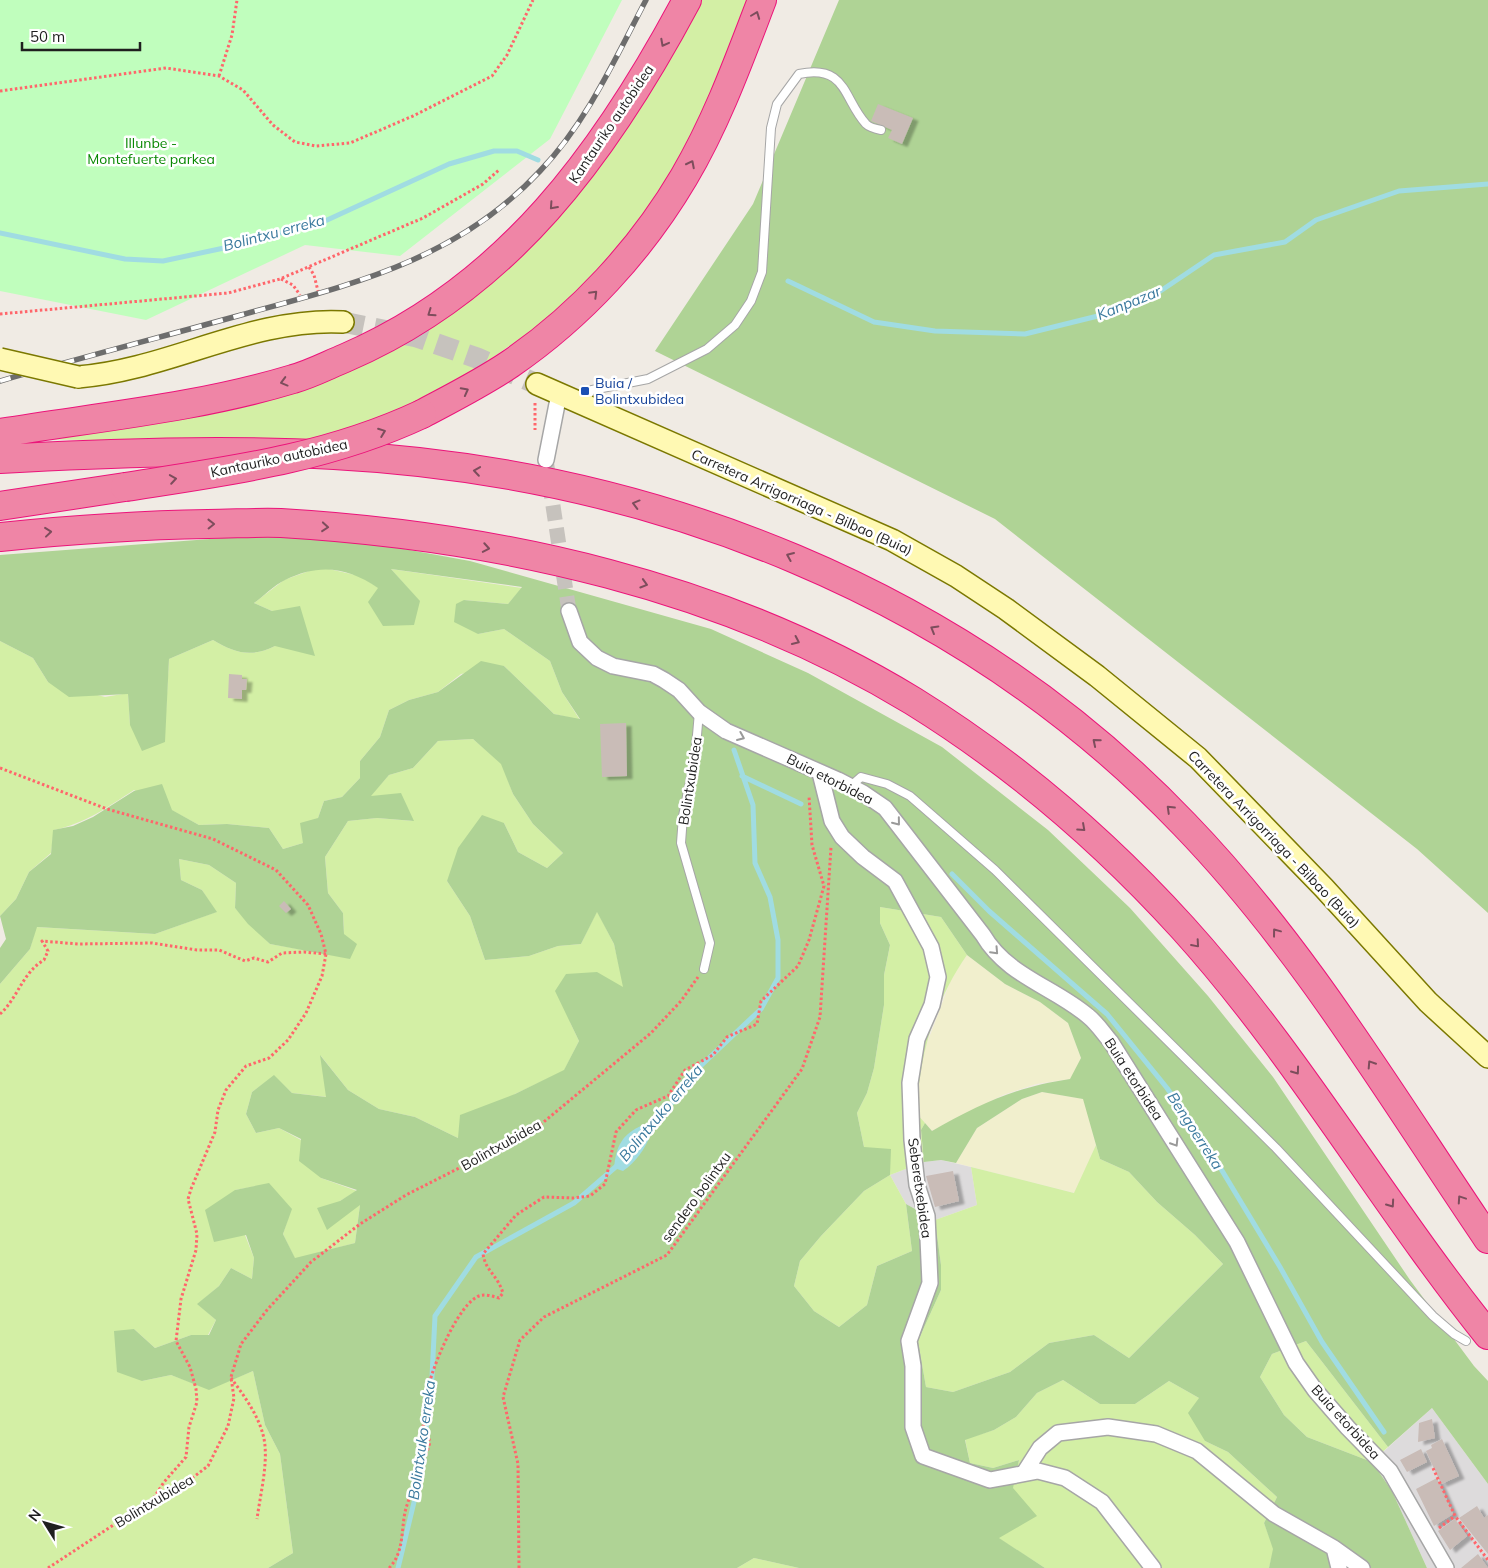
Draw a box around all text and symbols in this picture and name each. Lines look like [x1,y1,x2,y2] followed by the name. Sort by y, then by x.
[750,12,760,20] one-way arrow
[22,20,140,52] scale bar
[30,27,65,46] text: 50 m
[660,38,670,47] one-way arrow
[565,61,657,187] street label: Kantauriko autobidea
[87,134,215,168] park label: Illunbe - Montefuerte parkea
[685,160,695,169] one-way arrow
[549,200,558,209] one-way arrow
[221,210,327,255] water label: Bolintxu erreka
[1094,281,1164,324] water label: Kanpazar
[588,291,597,300] one-way arrow
[427,307,437,316] one-way arrow
[595,374,684,408] place label: Buia / Bolintxubidea
[281,376,289,386] one-way arrow
[579,385,591,397] marker: Buia / Bolintxubidea
[459,387,468,397] one-way arrow
[378,428,386,438] one-way arrow
[209,435,349,481] street label: Kantauriko autobidea
[689,445,915,559] street label: Carretera Arrigorriaga - Bilbao (Buia)
[473,466,481,476] one-way arrow
[169,475,178,485] one-way arrow
[632,499,640,509] one-way arrow
[207,519,215,529] one-way arrow
[321,521,329,532] one-way arrow
[45,527,53,538] one-way arrow
[482,542,490,552] one-way arrow
[786,551,795,562] one-way arrow
[640,579,648,589] one-way arrow
[931,626,940,636] one-way arrow
[791,635,800,645] one-way arrow
[736,731,744,741] one-way arrow
[674,736,706,826] street label: Bolintxubidea
[1093,740,1102,748] one-way arrow
[1184,746,1364,932] street label: Carretera Arrigorriaga - Bilbao (Buia)
[784,749,876,809] street label: Buia etorbidea
[1166,806,1175,815] one-way arrow
[891,817,900,826] one-way arrow
[1076,822,1085,831] one-way arrow
[1273,928,1282,938] one-way arrow
[1190,938,1199,947] one-way arrow
[989,946,998,955] one-way arrow
[1101,1034,1167,1124] street label: Buia etorbidea
[615,1060,707,1165] water label: Bolintxuko erreka
[1368,1060,1377,1069] one-way arrow
[1291,1065,1299,1074] one-way arrow
[1163,1088,1227,1173] water label: Bengoerreka
[458,1116,544,1174] street label: Bolintxubidea
[904,1137,936,1239] street label: Seberetxebidea
[1168,1137,1178,1146] one-way arrow
[657,1148,735,1246] street label: sendero bolintxu
[1457,1195,1467,1204] one-way arrow
[1385,1198,1394,1207] one-way arrow
[404,1379,439,1501] water label: Bolintxuko erreka
[1308,1381,1384,1463] street label: Buia etorbidea
[111,1470,197,1532] street label: Bolintxubidea
[20,1498,70,1548] north arrow
[24,1506,45,1525] text: N

